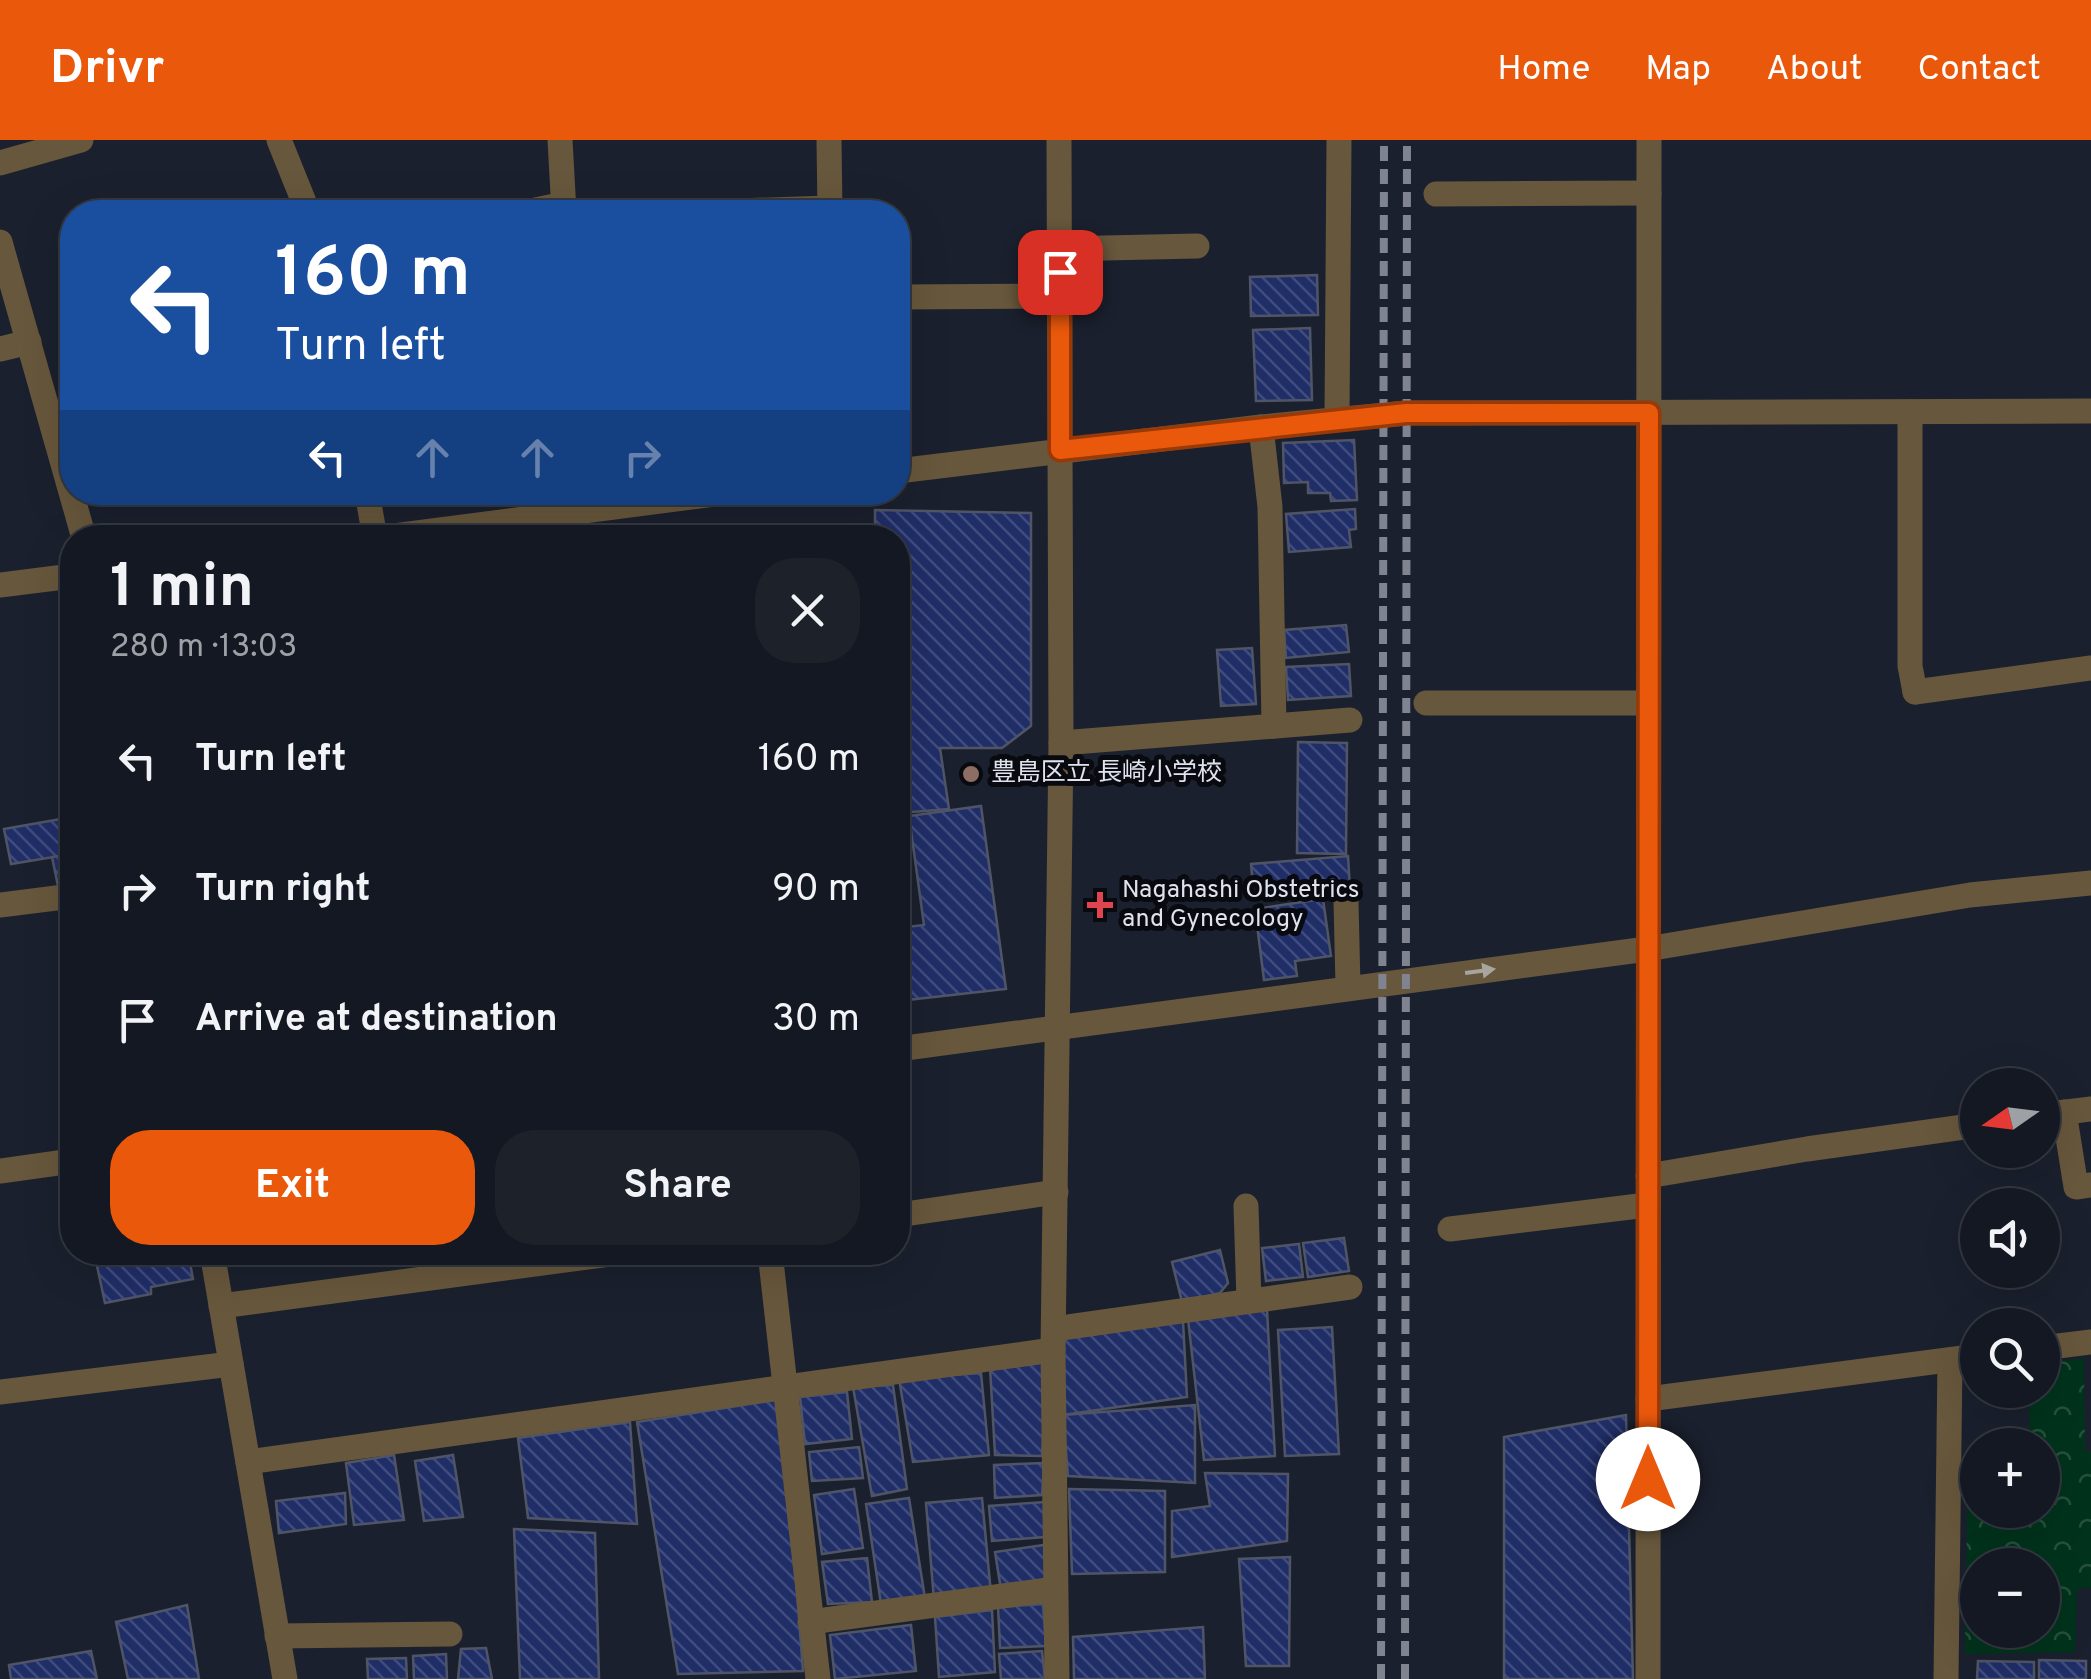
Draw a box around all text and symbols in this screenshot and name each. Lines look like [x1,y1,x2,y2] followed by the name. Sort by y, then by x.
[50,40,164,100] text: Drivr
[1497,48,1590,92] text: Home
[1645,48,1711,92] text: Map
[1766,48,1862,92] text: About
[1917,48,2041,92] text: Contact
[1018,230,1103,315] pin
[275,232,471,321] text: 160 m
[110,240,240,370] icon: left
[1033,245,1088,300] icon: arrive
[275,319,446,376] text: Turn left
[300,430,355,485] icon: left
[405,430,460,485] icon: ahead
[510,430,565,485] icon: ahead
[615,430,670,485] icon: right
[110,552,254,628] text: 1 min
[755,558,860,663] button: close
[110,628,297,668] text: 280 m · 13:03
[110,733,165,788] icon: left
[195,736,347,785] text: Turn left
[758,736,860,785] text: 160 m
[991,758,1222,790] place label: 豊島区立 長崎小学校
[960,763,982,785] marker: 豊島区立 長崎小学校
[110,863,165,918] icon: right
[195,866,370,915] text: Turn right
[772,866,860,915] text: 90 m
[1122,875,1360,936] place label: Nagahashi Obstetrics and Gynecology
[1087,892,1113,918] marker: Nagahashi Obstetrics and Gynecology
[1464,963,1496,979] one-way arrow
[110,993,165,1048] icon: arrive
[195,996,558,1045] text: Arrive at destination
[772,996,860,1045] text: 30 m
[1960,1068,2060,1168] north arrow
[1960,1068,2060,1648] map controls
[110,1130,475,1245] button: Exit
[495,1130,860,1245] button: Share
[1960,1188,2060,1288] button: sound
[1960,1308,2060,1408] button: search
[1596,1427,1700,1531] position arrow
[1960,1428,2060,1528] button: +
[1960,1548,2060,1648] button: −

